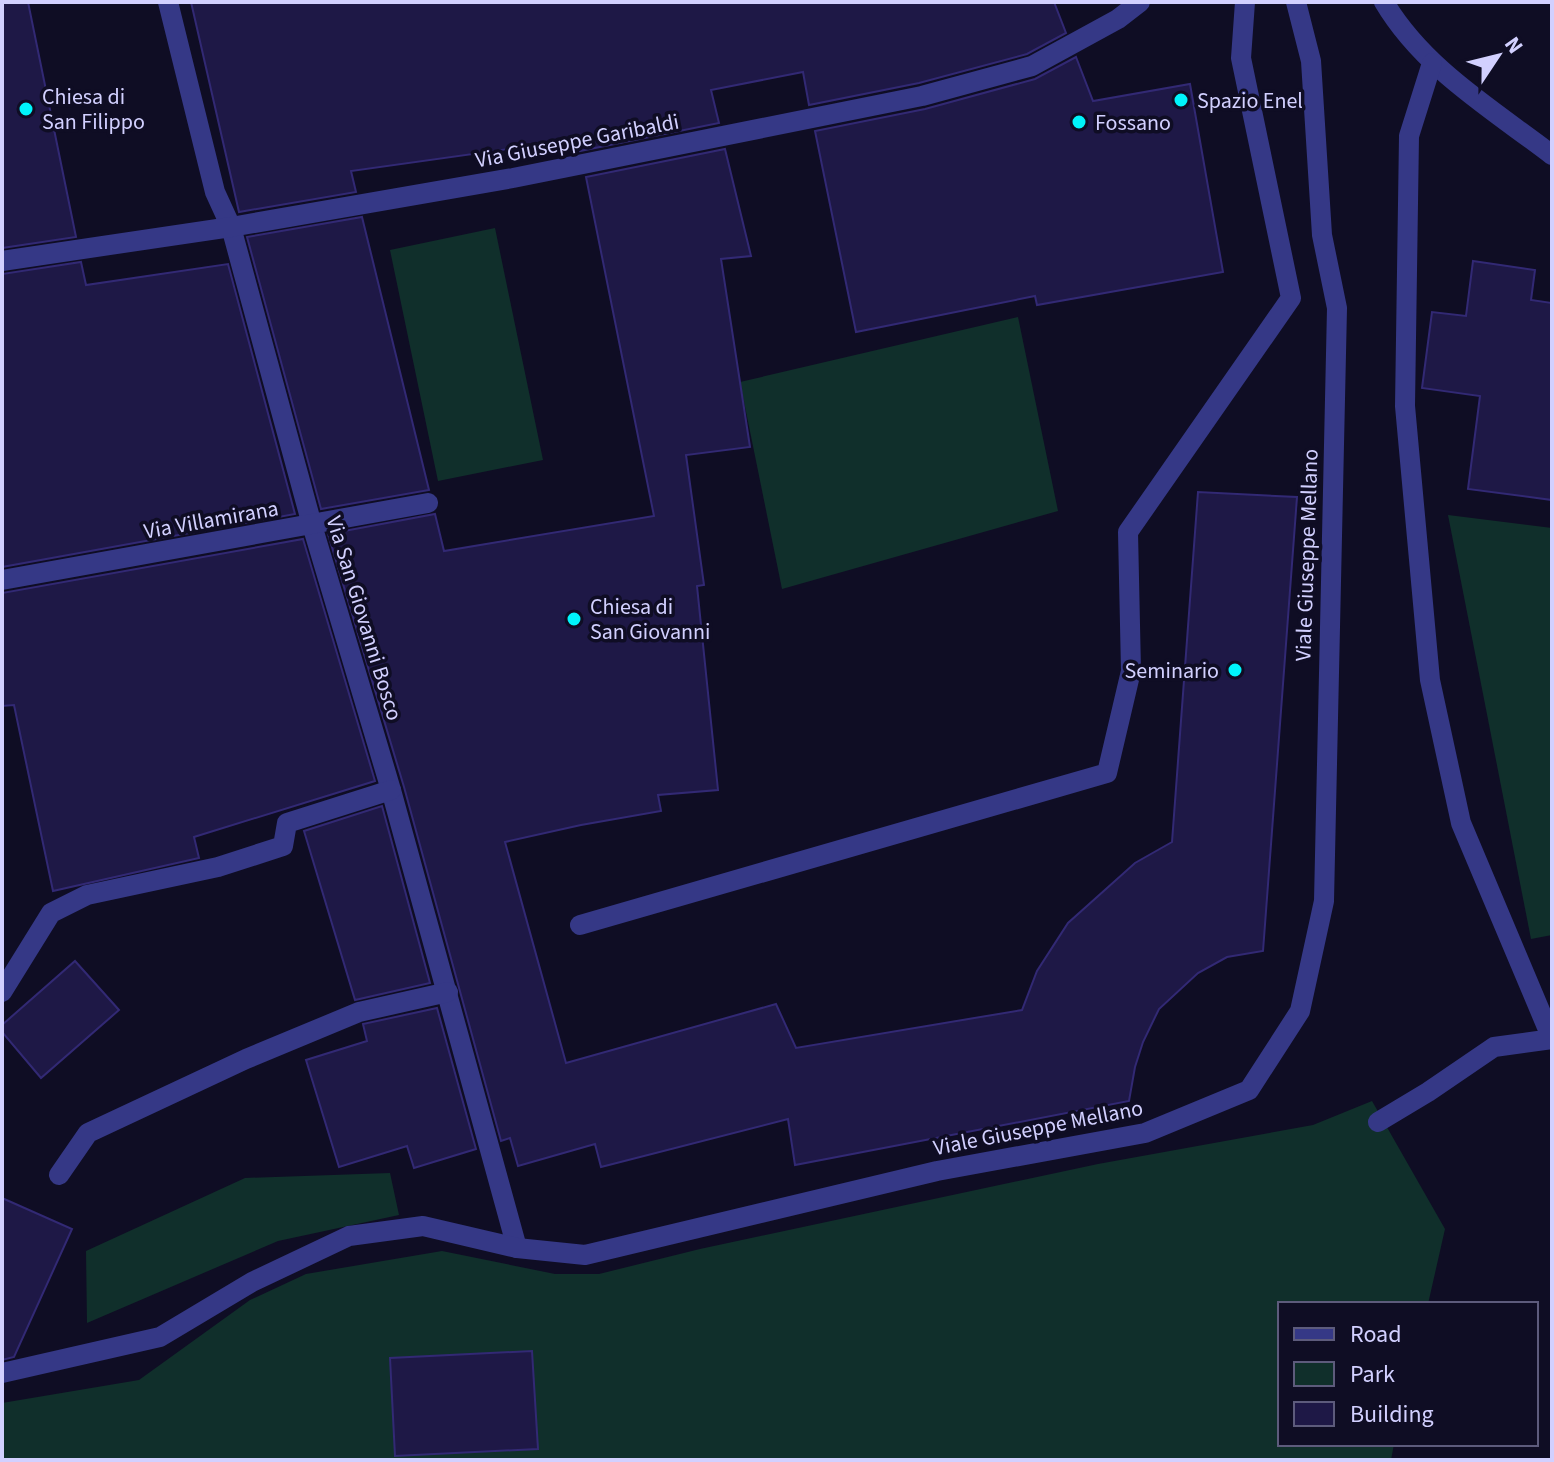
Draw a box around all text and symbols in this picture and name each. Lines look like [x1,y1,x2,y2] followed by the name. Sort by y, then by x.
[1458,16,1538,96] north arrow
[1496,30,1531,60] text: N
[42,81,145,138] place label: Chiesa di San Filippo
[1197,85,1303,117] place label: Spazio Enel
[1172,91,1190,109] marker: Spazio Enel
[17,100,35,118] marker: Chiesa di San Filippo
[473,106,682,176] street label: Via Giuseppe Garibaldi
[1095,107,1171,139] place label: Fossano
[1070,113,1088,131] marker: Fossano
[1287,448,1327,662] street label: Viale Giuseppe Mellano
[141,492,281,548] street label: Via Villamirana
[318,512,410,725] street label: Via San Giovanni Bosco
[590,591,711,648] place label: Chiesa di San Giovanni
[565,610,583,628] marker: Chiesa di San Giovanni
[1125,655,1219,687] place label: Seminario
[1226,661,1244,679] marker: Seminario
[931,1092,1146,1164] street label: Viale Giuseppe Mellano
[1278,1302,1538,1446] legend
[1350,1317,1402,1352] text: Road
[1350,1357,1395,1392] text: Park
[1350,1397,1434,1432] text: Building

